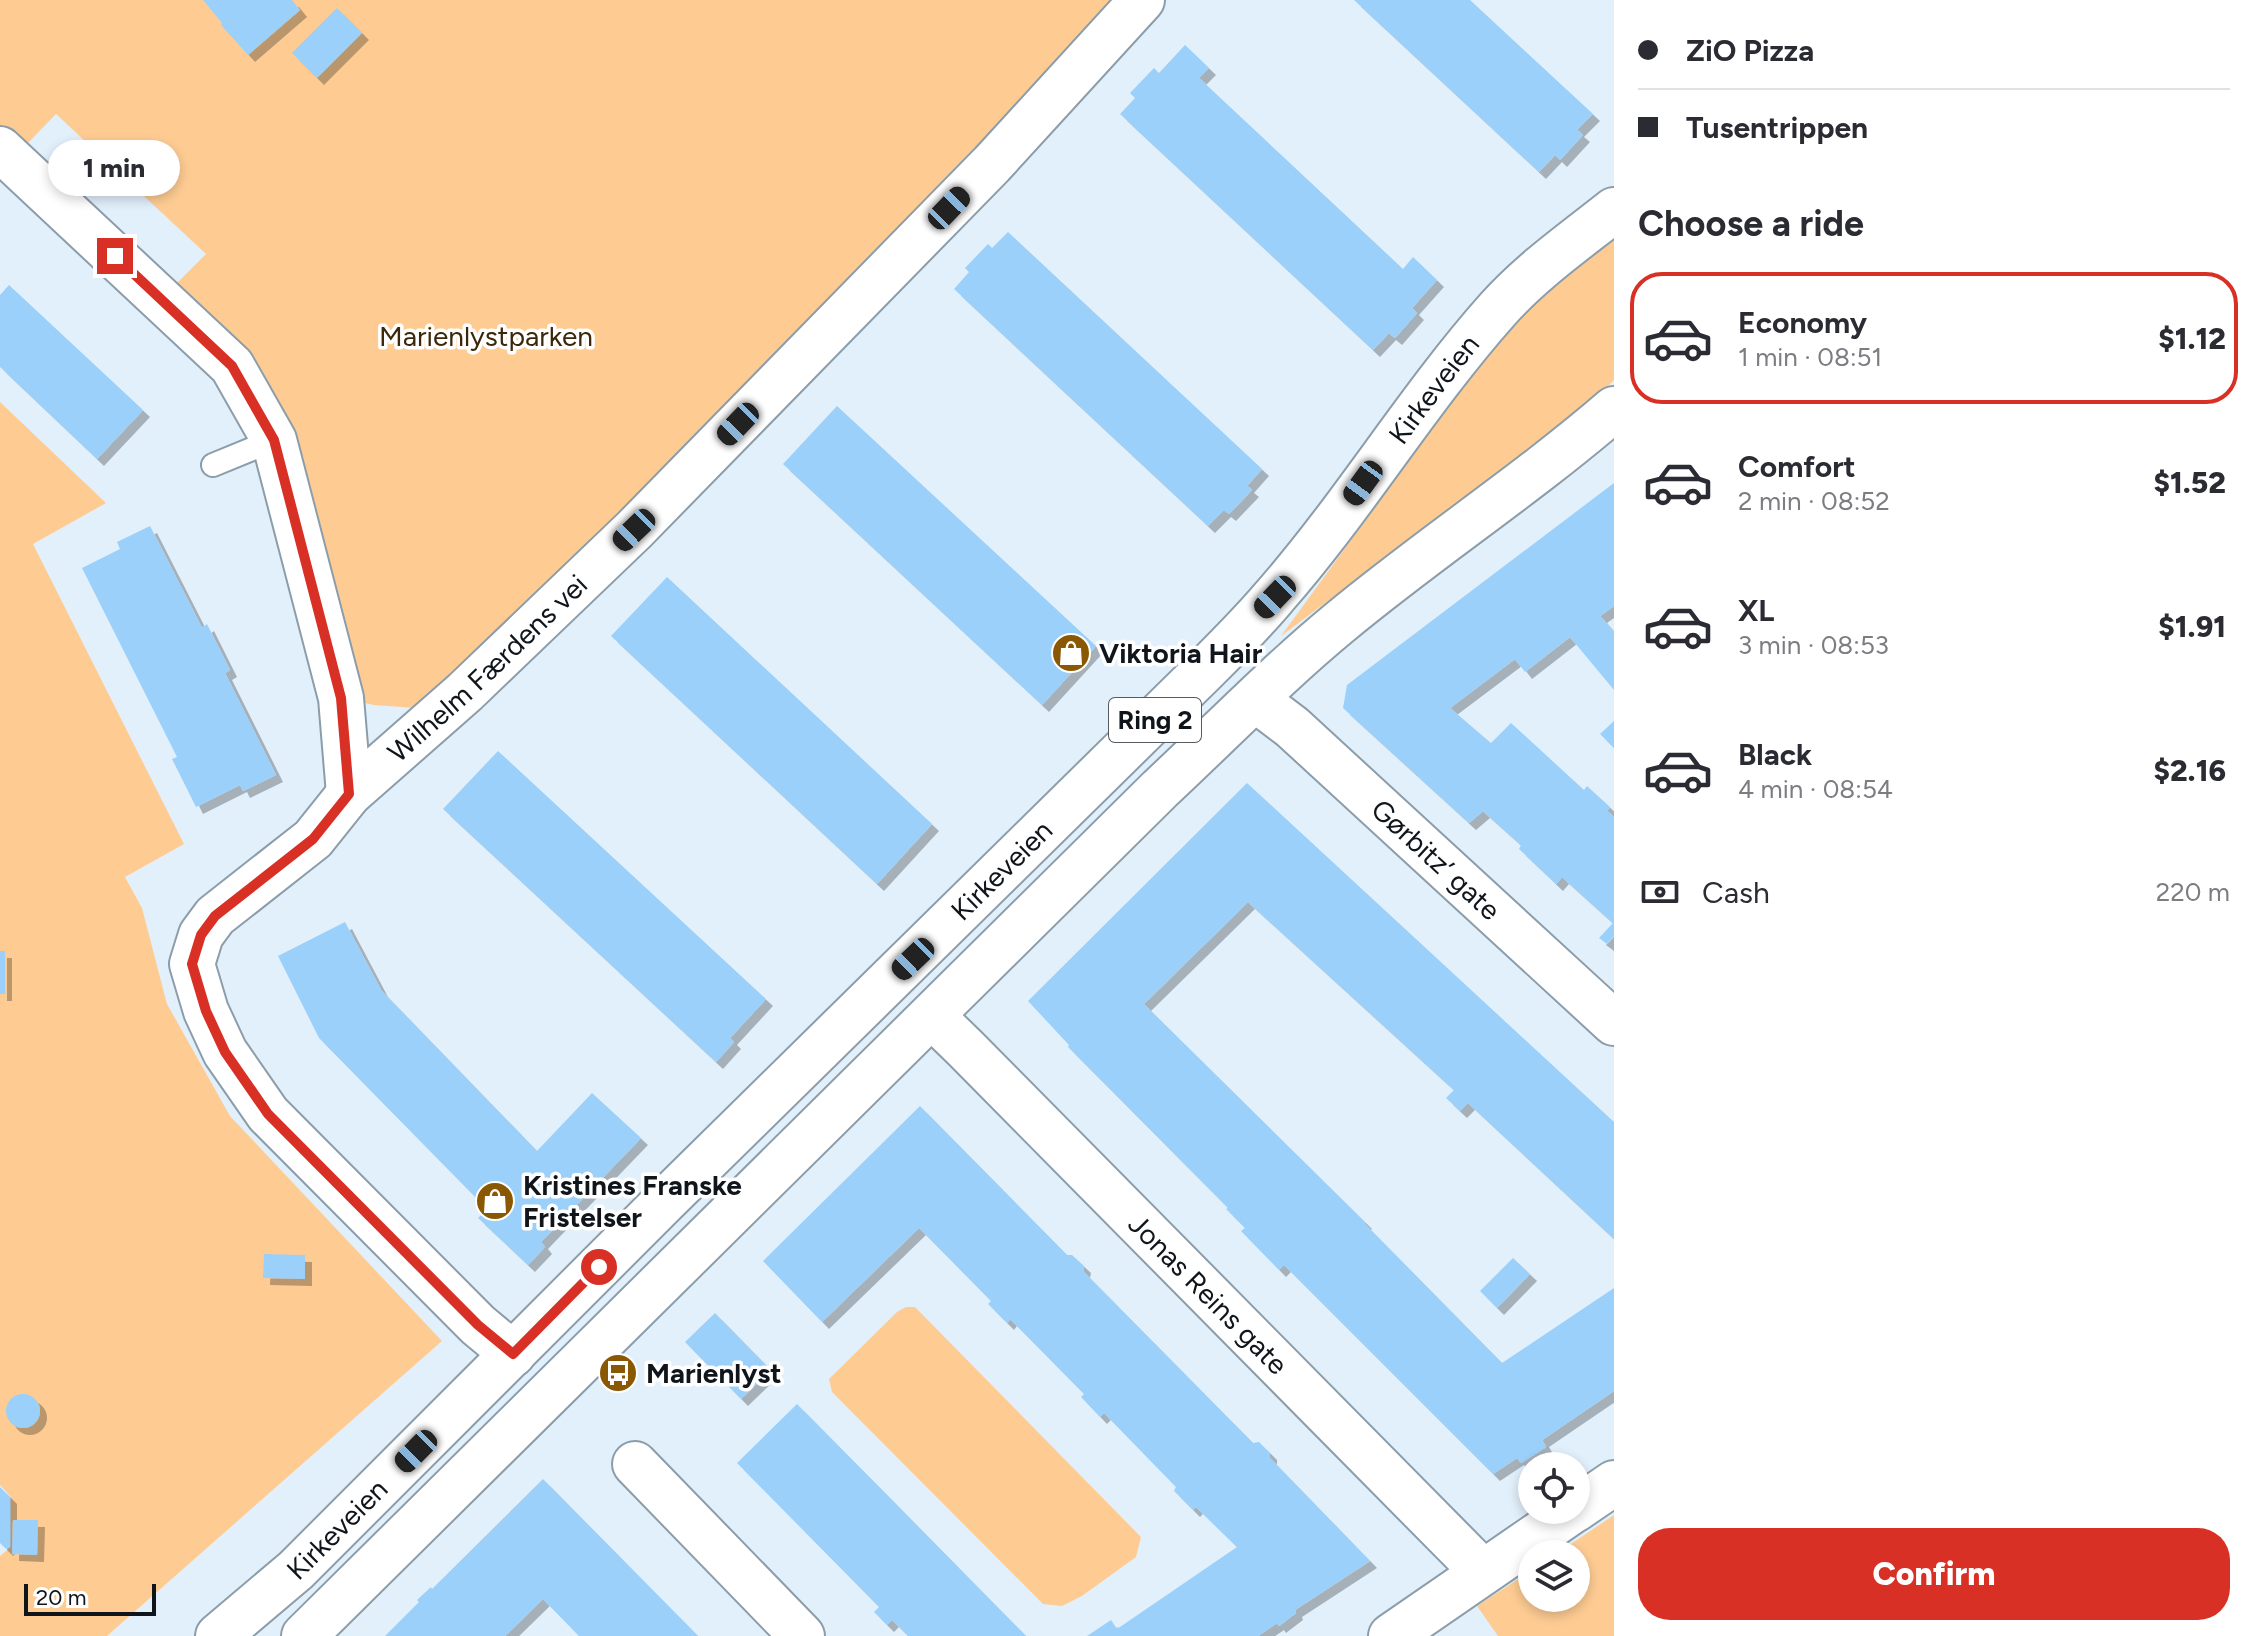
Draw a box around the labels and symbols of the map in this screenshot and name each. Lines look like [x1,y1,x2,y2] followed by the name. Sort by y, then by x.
[49,140,181,196] callout: 1 min
[924,182,974,234] car
[97,238,133,274] route end
[379,319,593,353] park label: Marienlystparken
[1381,328,1486,450] street label: Kirkeveien
[713,398,763,450] car
[1339,457,1387,509] car
[608,505,660,555] car
[381,567,594,769] street label: Wilhelm Færdens vei
[1250,571,1300,623] car
[1050,632,1092,674] shop icon: Viktoria Hair
[1099,636,1263,670] place label: Viktoria Hair
[1109,698,1201,742] road number: Ring 2
[1365,792,1507,927] street label: Gørbitz’ gate
[944,813,1059,927] street label: Kirkeveien
[887,934,939,984] car
[523,1168,742,1234] place label: Kristines Franske Fristelser
[474,1180,516,1222] shop icon: Kristines Franske Fristelser
[1122,1207,1295,1381] street label: Jonas Reins gate
[581,1249,617,1285] route start
[597,1352,639,1394] bus stop icon: Marienlyst
[646,1356,782,1390] place label: Marienlyst
[391,1426,441,1476] car
[280,1472,394,1586] street label: Kirkeveien
[24,1580,156,1616] scale bar

